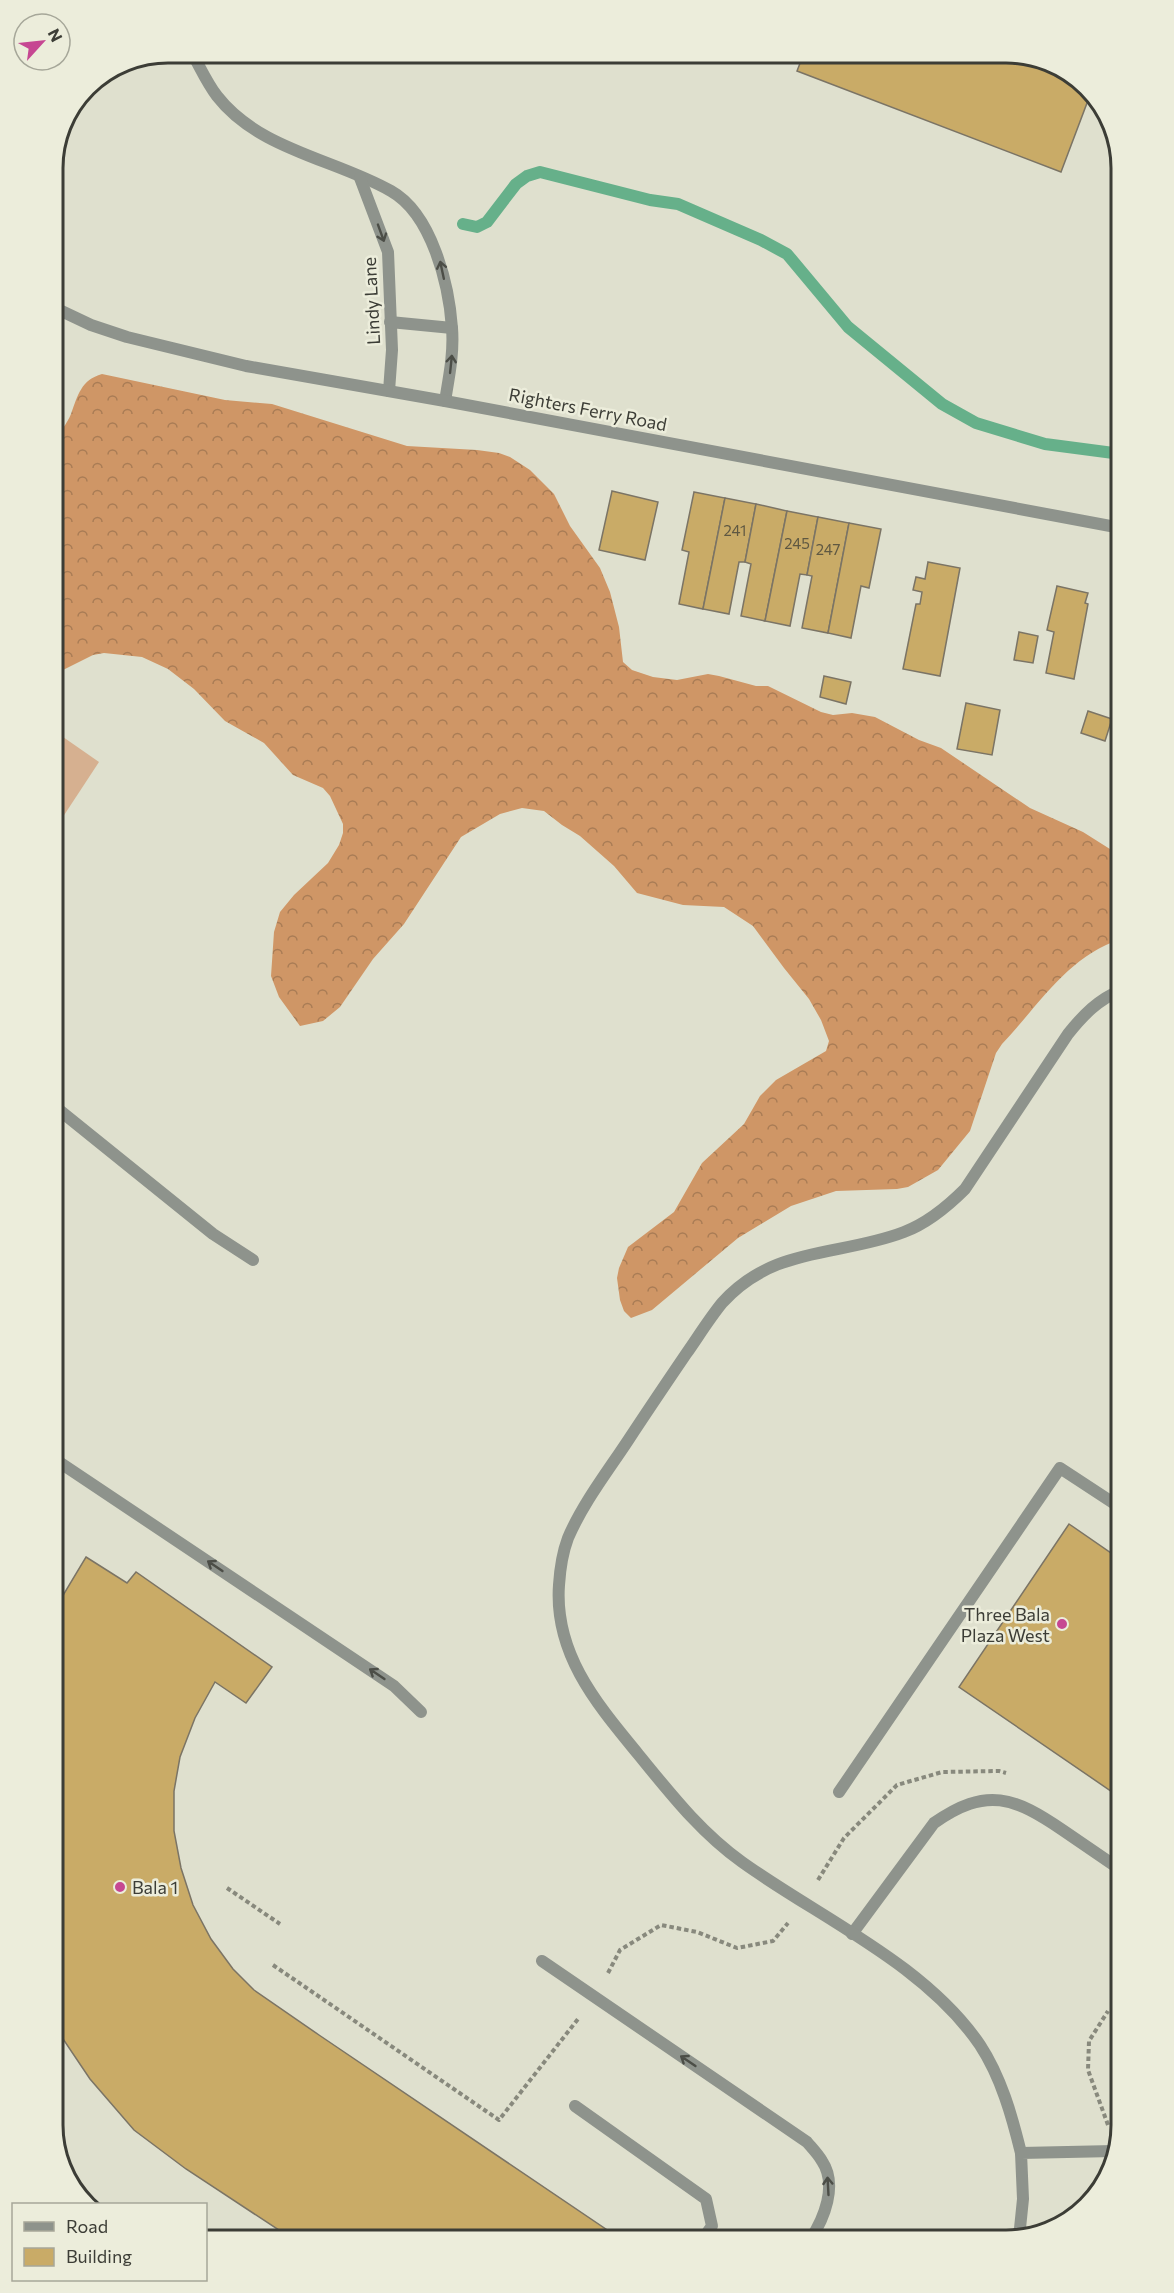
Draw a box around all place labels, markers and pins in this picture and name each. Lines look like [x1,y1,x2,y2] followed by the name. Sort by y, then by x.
[961,1603,1050,1646] place label: Three Bala Plaza West
[1055,1617,1069,1631] marker: Three Bala Plaza West
[132,1876,178,1898] place label: Bala 1
[113,1880,127,1894] marker: Bala 1

